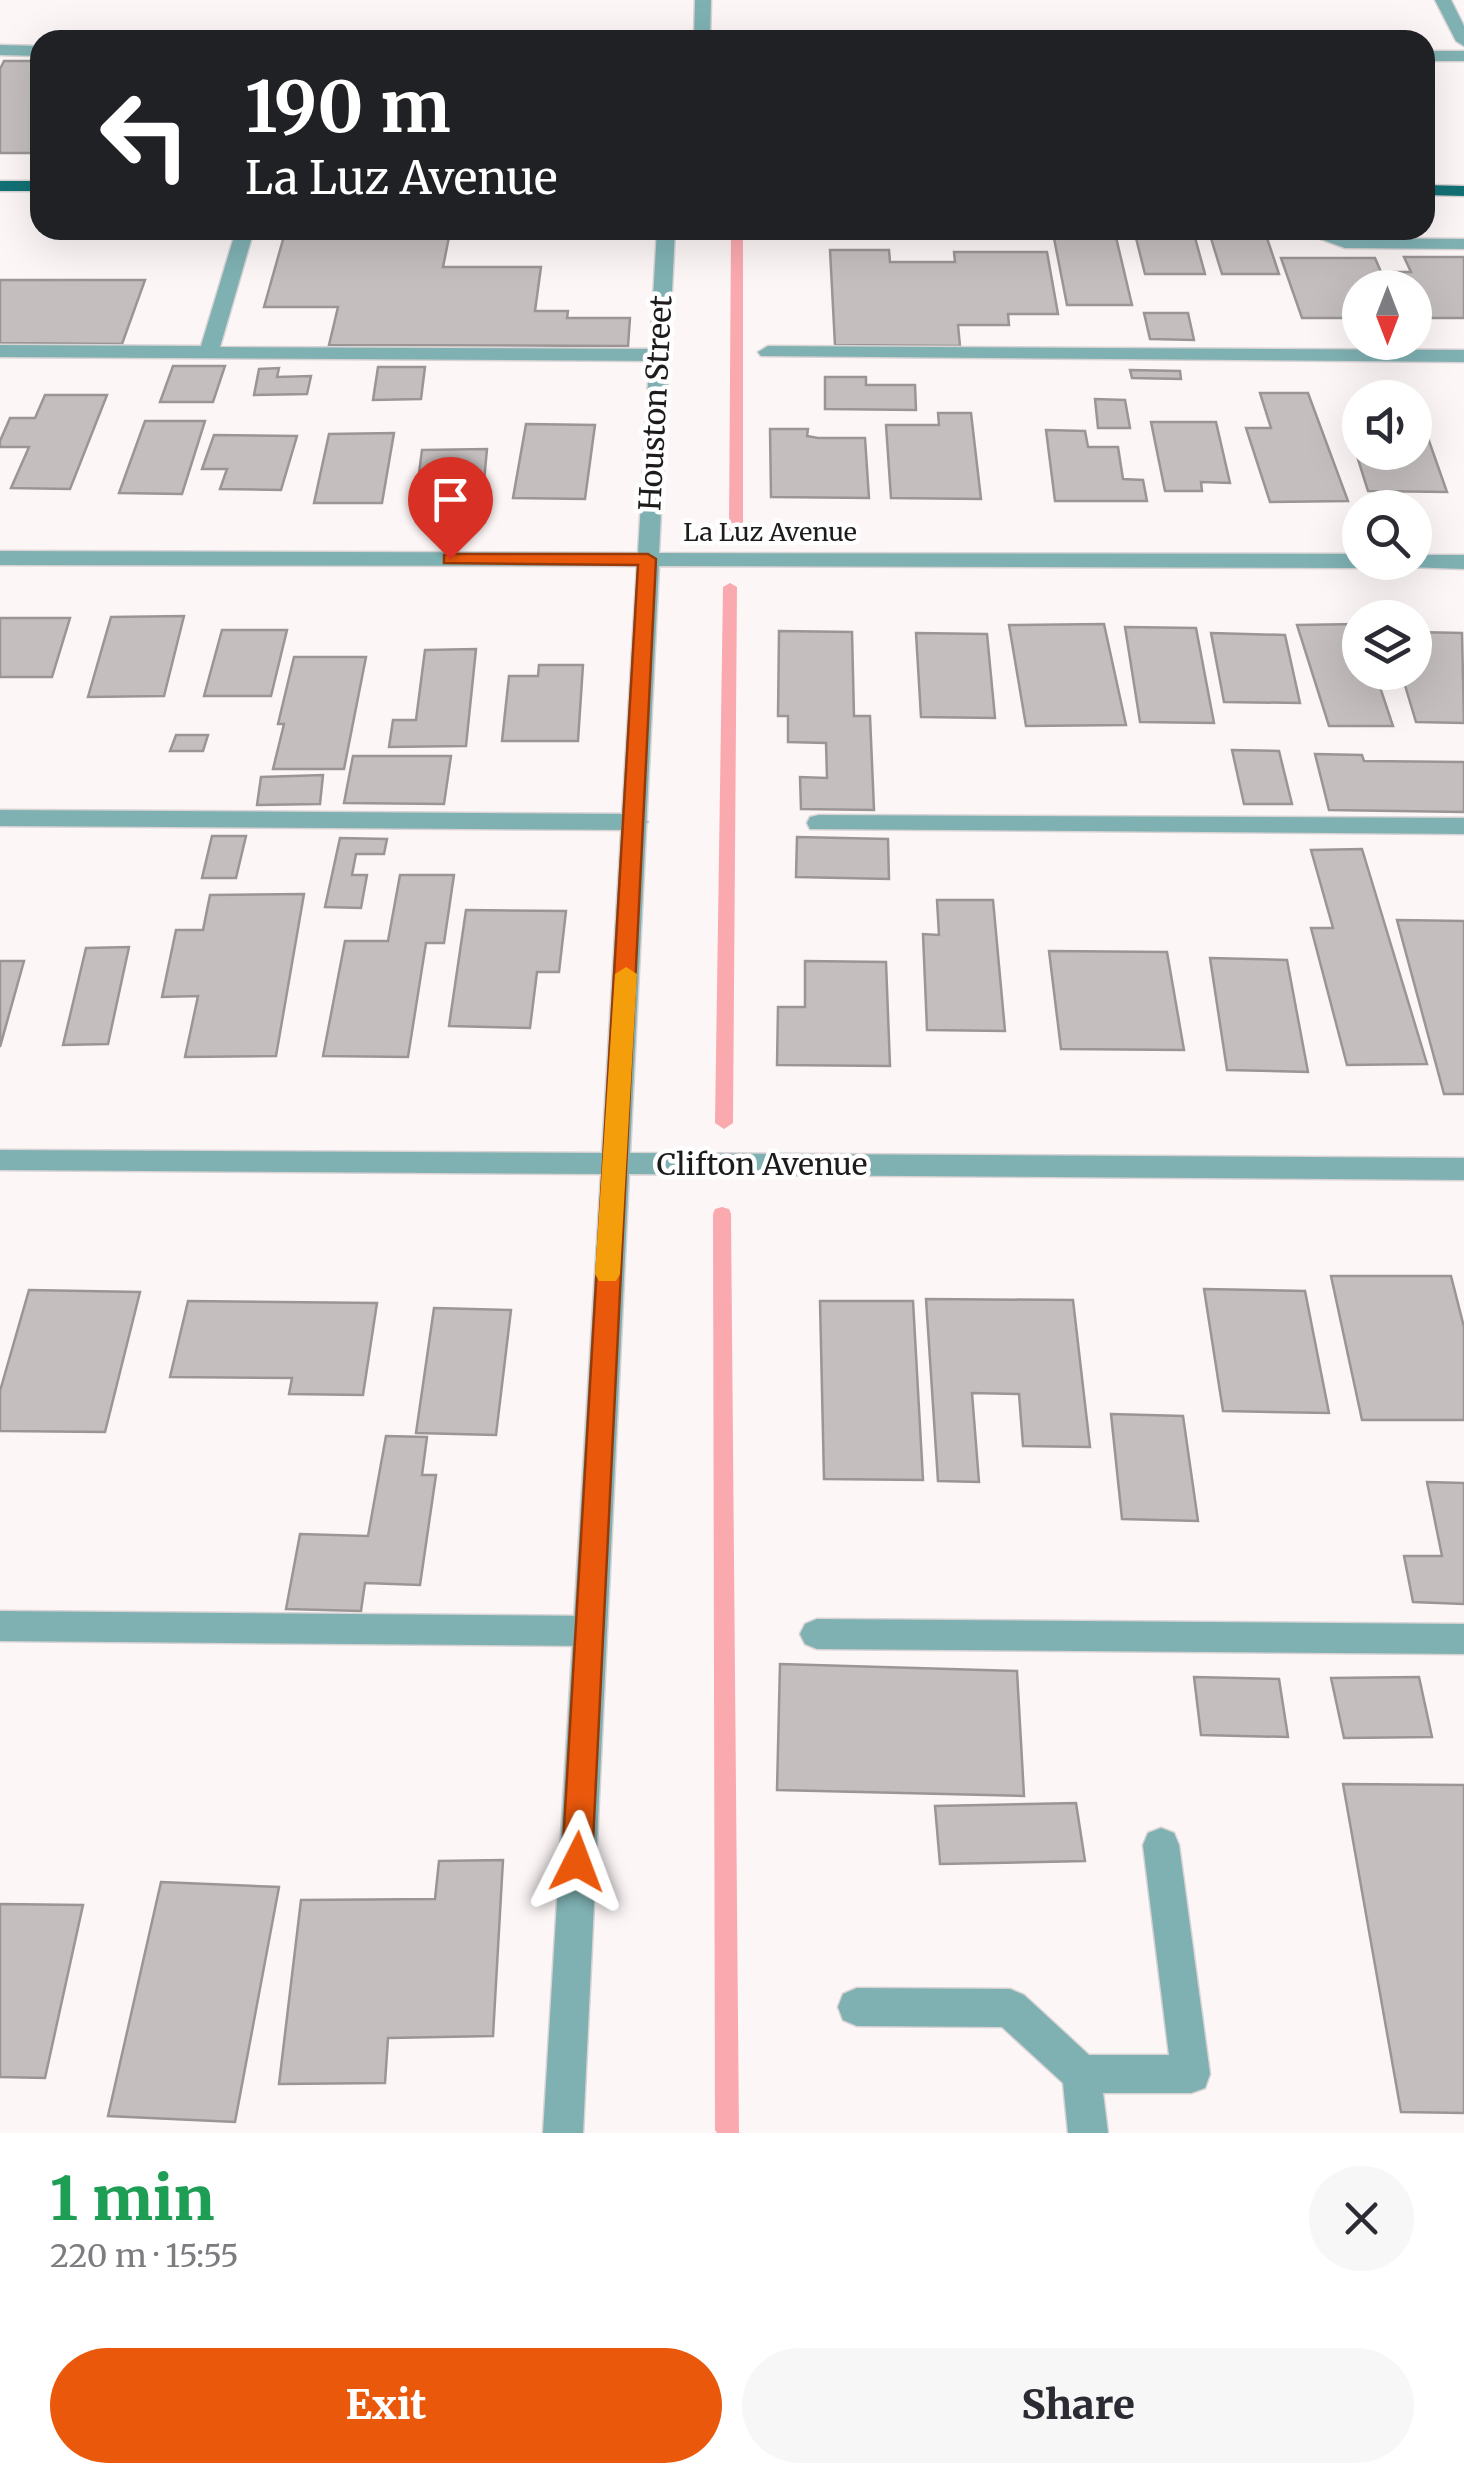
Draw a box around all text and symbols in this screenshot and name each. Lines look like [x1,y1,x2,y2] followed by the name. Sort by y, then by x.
[245,63,451,151] text: 190 m
[80,70,210,200] icon: left
[245,150,558,206] text: La Luz Avenue
[1342,270,1432,360] north arrow
[1342,270,1432,690] map controls
[630,294,680,512] street label: Houston Street
[1342,380,1432,470] button: sound
[408,457,493,560] pin
[423,472,478,527] icon: arrive
[1342,490,1432,580] button: search
[683,516,857,548] street label: La Luz Avenue
[1342,600,1432,690] button: layers
[657,1145,867,1183] street label: Clifton Avenue
[525,1810,629,1914] position arrow
[50,2161,214,2236] text: 1 min
[1309,2166,1414,2271] button: close
[50,2236,239,2276] text: 220 m · 15:55
[50,2348,722,2463] button: Exit
[742,2348,1414,2463] button: Share

